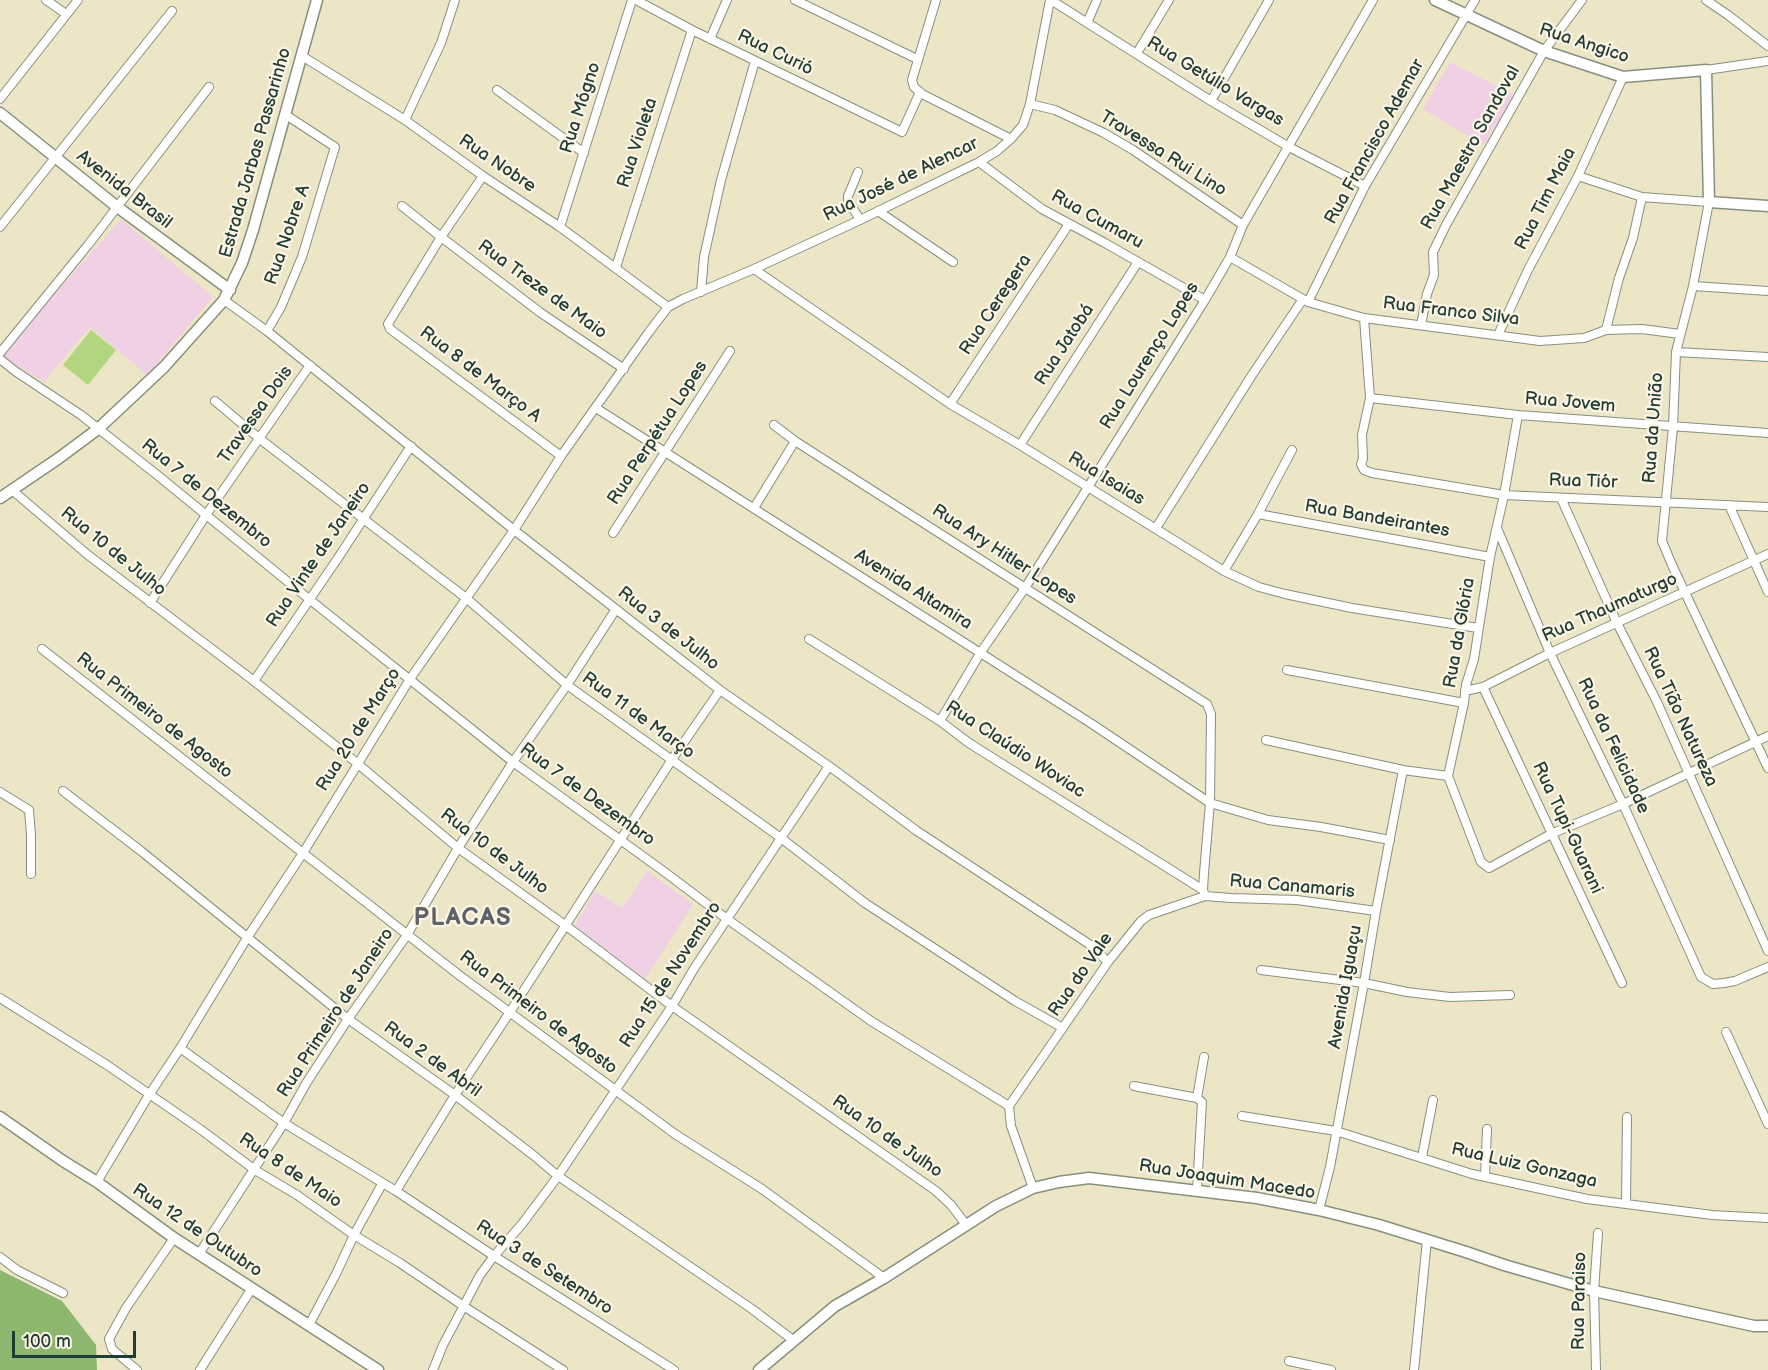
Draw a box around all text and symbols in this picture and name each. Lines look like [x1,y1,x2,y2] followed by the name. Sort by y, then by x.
[1536,19,1632,69] street label: Rua Angico
[734,25,816,81] street label: Rua Curió
[1142,33,1288,131] street label: Rua Getúlio Vargas
[216,45,296,261] street label: Estrada Jarbas Passarinho
[1321,56,1429,228] street label: Rua Francisco Ademar
[556,60,606,156] street label: Rua Mógno
[1417,62,1525,234] street label: Rua Maestro Sandoval
[613,95,663,191] street label: Rua Violeta
[1096,106,1230,202] street label: Travessa Rui Lino
[454,130,540,198] street label: Rua Nobre
[820,133,982,227] street label: Rua José de Alencar
[1511,144,1581,254] street label: Rua Tim Maia
[72,146,176,234] street label: Avenida Brasil
[261,182,315,288] street label: Rua Nobre A
[1047,186,1147,254] street label: Rua Cumaru
[473,236,611,344] street label: Rua Treze de Maio
[955,251,1037,359] street label: Rua Ceregera
[1096,278,1204,434] street label: Rua Lourenço Lopes
[1381,293,1521,331] street label: Rua Franco Silva
[1031,300,1099,390] street label: Rua Jatobá
[415,322,545,428] street label: Rua 8 de Março A
[603,357,713,509] street label: Rua Perpétua Lopes
[214,362,298,468] street label: Travessa Dois
[1639,372,1669,484] street label: Rua da União
[1524,388,1616,418] street label: Rua Jovem
[136,435,276,553] street label: Rua 7 de Dezembro
[1064,448,1148,510] street label: Rua Isaias
[1548,470,1618,494] street label: Rua Tiór
[262,478,376,632] street label: Rua Vinte de Janeiro
[1303,496,1451,542] street label: Rua Bandeirantes
[928,500,1080,610] street label: Rua Ary Hitler Lopes
[56,503,170,601] street label: Rua 10 de Julho
[850,545,976,635] street label: Avenida Altamira
[1539,569,1681,647] street label: Rua Thaumaturgo
[1440,576,1480,690] street label: Rua da Glória
[613,583,723,675] street label: Rua 3 de Julho
[1638,643,1722,791] street label: Rua Tião Natureza
[72,648,236,784] street label: Rua Primeiro de Agosto
[312,664,406,796] street label: Rua 20 de Março
[577,668,699,764] street label: Rua 11 de Março
[1572,675,1654,817] street label: Rua da Felicidade
[941,697,1089,803] street label: Rua Claúdio Woviac
[515,739,659,851] street label: Rua 7 de Dezembro
[1527,759,1607,897] street label: Rua Tupi-Guarani
[436,804,552,900] street label: Rua 10 de Julho
[1228,871,1356,903] street label: Rua Canamaris
[616,898,726,1052] street label: Rua 15 de Novembro
[414,905,512,933] district label: PLACAS
[1324,923,1368,1051] street label: Avenida Iguaçu
[273,924,399,1102] street label: Rua Primeiro de Janeiro
[1044,929,1118,1021] street label: Rua do Vale
[455,947,621,1079] street label: Rua Primeiro de Agosto
[379,1017,485,1103] street label: Rua 2 de Abril
[828,1091,946,1183] street label: Rua 10 de Julho
[235,1129,345,1213] street label: Rua 8 de Maio
[1449,1139,1599,1193] street label: Rua Luiz Gonzaga
[1137,1155,1317,1205] street label: Rua Joaquim Macedo
[128,1180,266,1282] street label: Rua 12 de Outubro
[472,1216,616,1320] street label: Rua 3 de Setembro
[1568,1252,1592,1350] street label: Rua Paraiso
[15,1319,140,1357] scale bar
[23,1331,71,1352] text: 100 m

